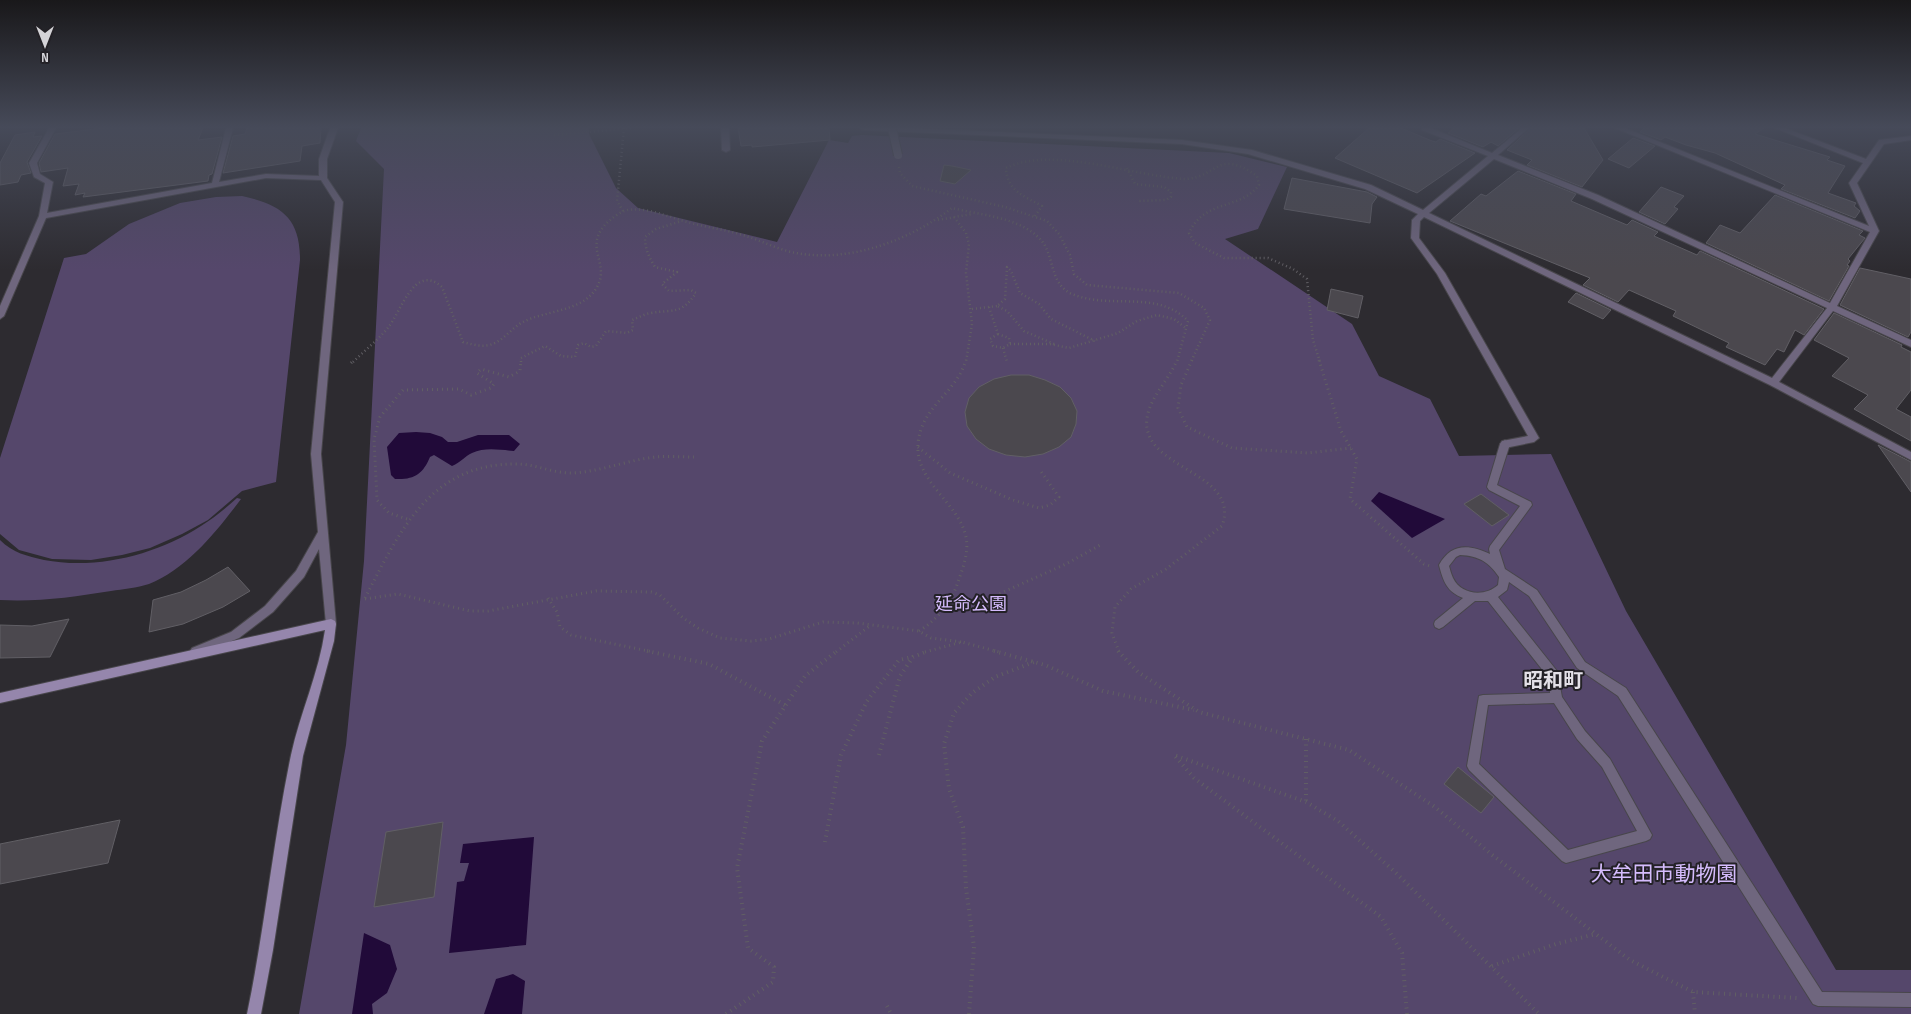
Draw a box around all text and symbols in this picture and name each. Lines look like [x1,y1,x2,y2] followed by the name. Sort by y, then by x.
[20,20,70,70] north arrow
[41,49,49,66] text: N
[935,594,1007,615] park label: 延命公園
[1523,669,1583,693] district label: 昭和町
[1591,862,1738,887] park label: 大牟田市動物園

